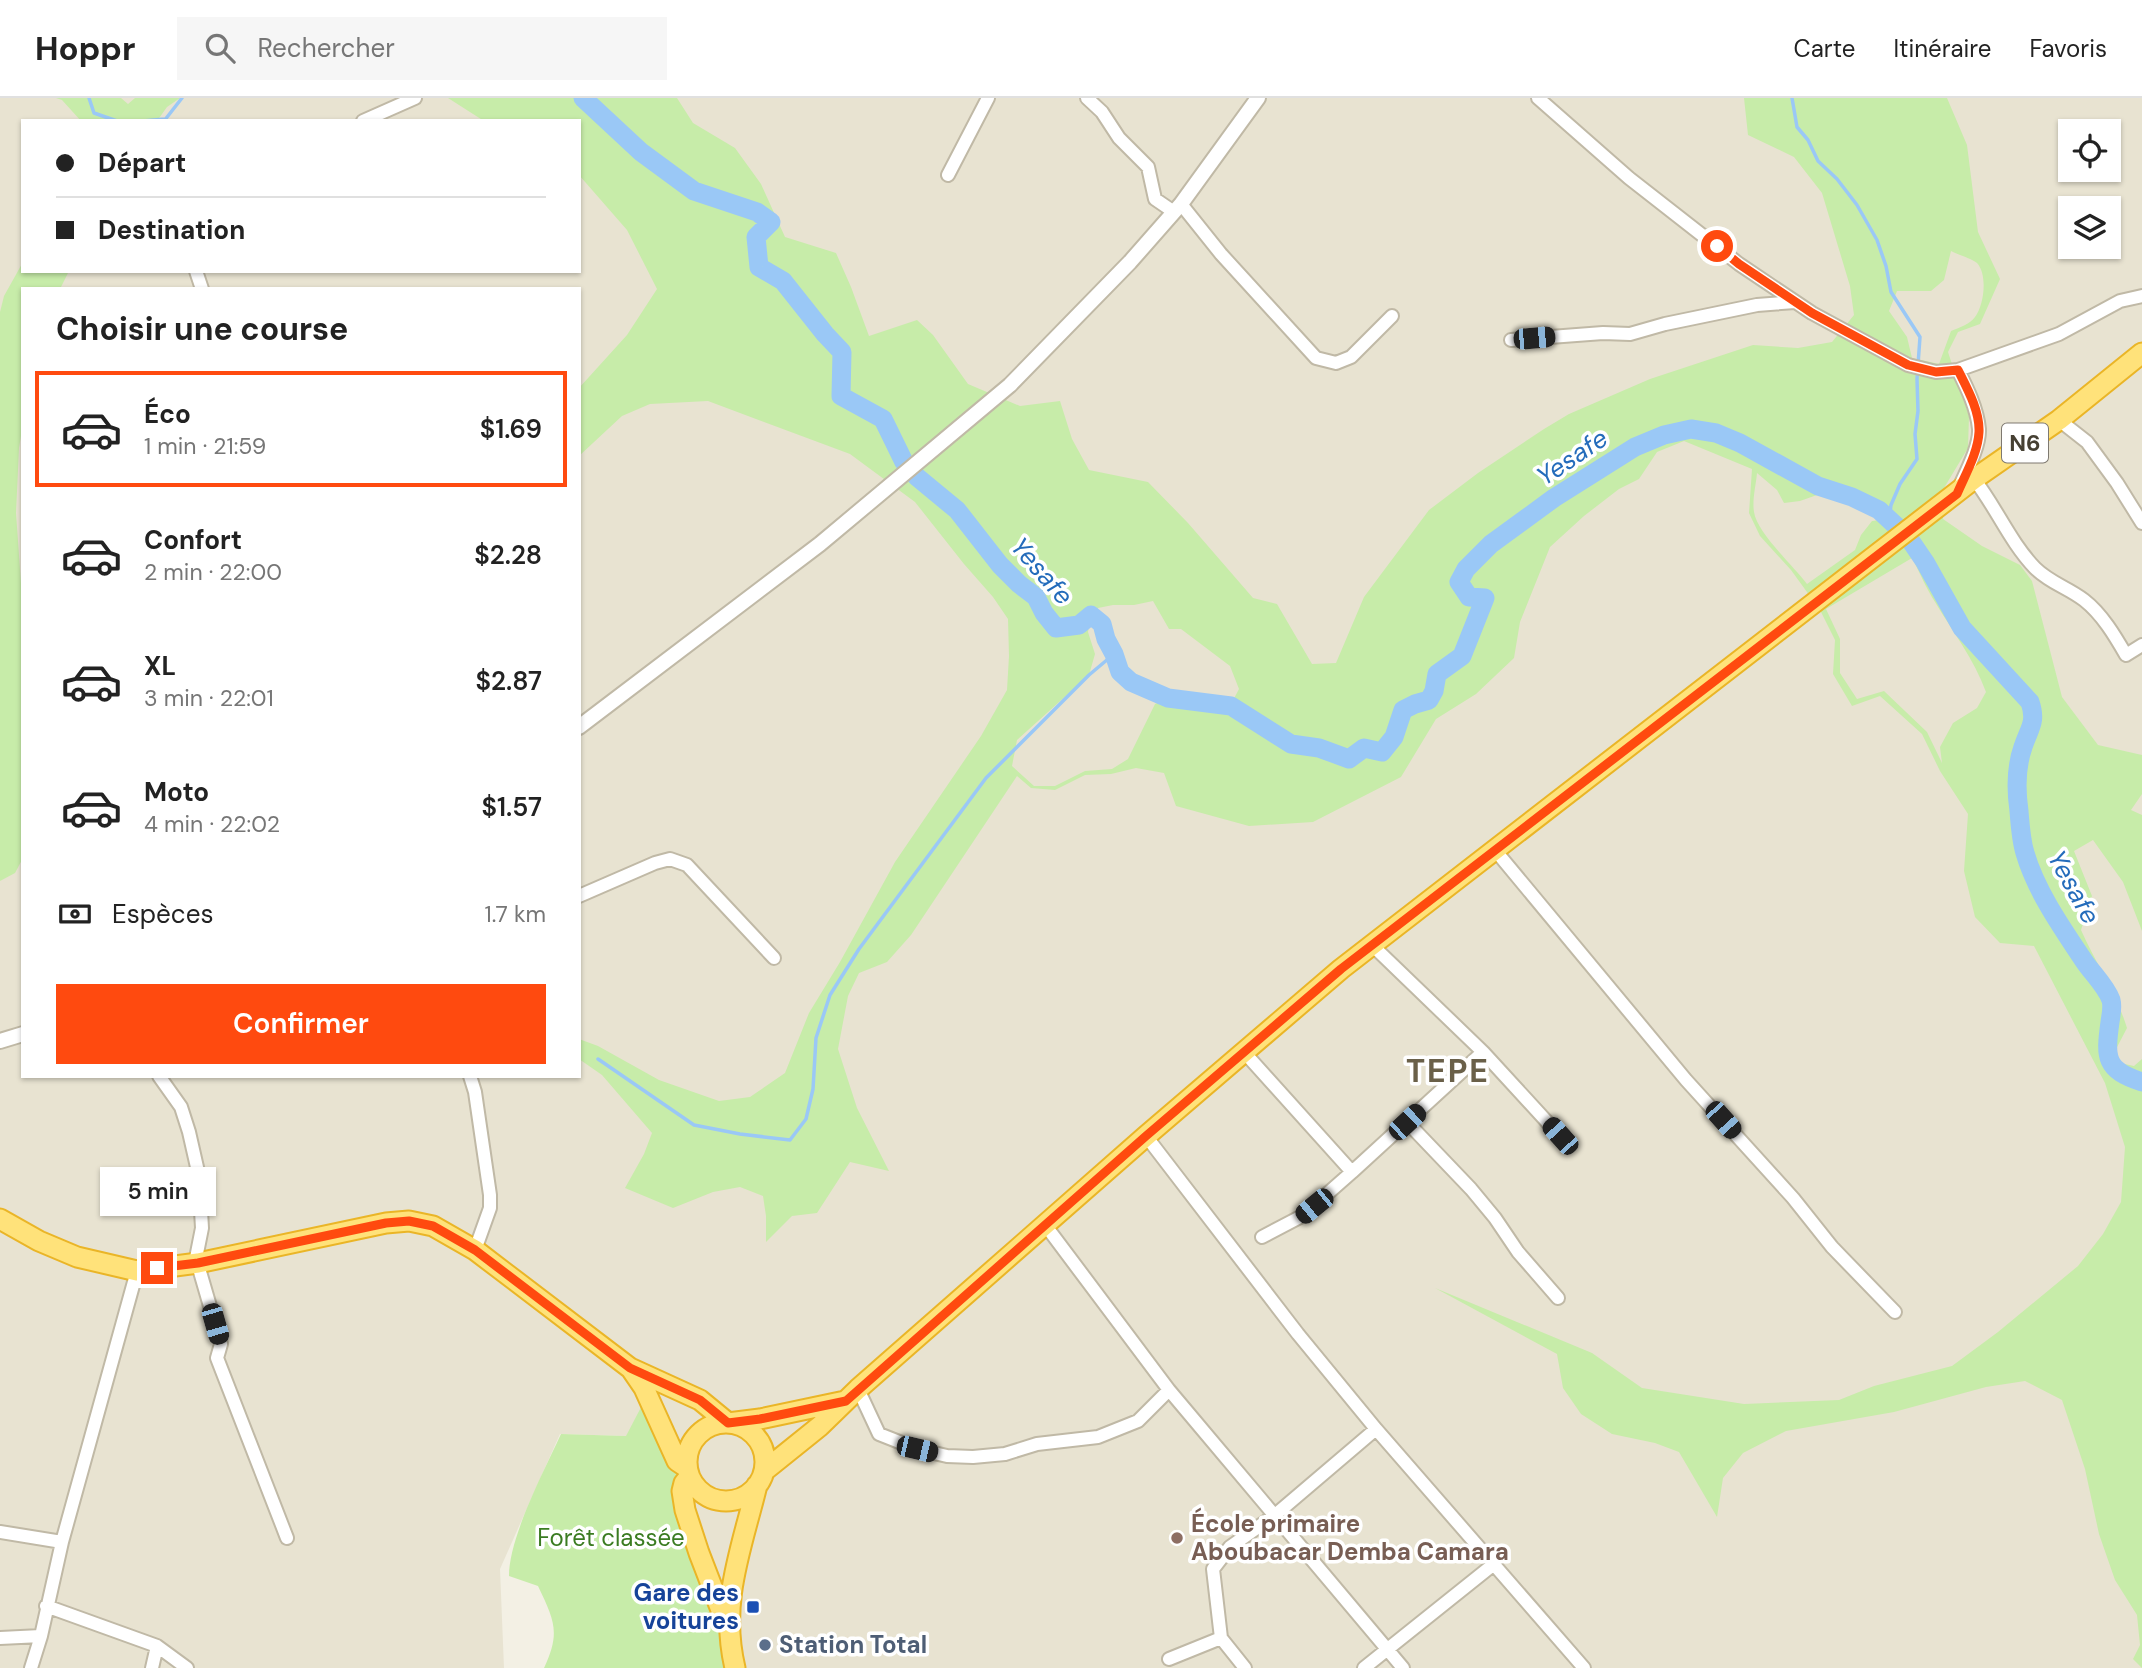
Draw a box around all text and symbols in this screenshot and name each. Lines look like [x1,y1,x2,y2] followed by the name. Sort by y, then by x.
[177,17,667,80] search box
[35,27,135,70] text: Hoppr
[201,29,239,67] icon: search
[257,31,395,65] text: Rechercher
[1794,33,1855,64] text: Carte
[1893,33,1991,64] text: Itinéraire
[2029,33,2107,64] text: Favoris
[2058,119,2121,259] map controls
[2058,119,2121,182] button: locate
[98,146,186,180] text: Départ
[2058,196,2121,259] button: layers
[98,213,245,247] text: Destination
[1701,230,1733,262] route start
[56,308,348,350] text: Choisir une course
[1513,326,1556,350] car
[144,397,191,431] text: Éco
[60,398,123,461] icon: car
[480,412,542,446] text: $1.69
[1530,421,1614,493] water label: Yesafe
[2002,424,2048,462] road number: N6
[144,431,266,461] text: 1 min · 21:59
[144,523,242,557] text: Confort
[60,524,123,587] icon: car
[1003,530,1081,612] water label: Yesafe
[474,538,542,572] text: $2.28
[144,557,282,587] text: 2 min · 22:00
[144,649,176,683] text: XL
[60,650,123,713] icon: car
[476,664,542,698] text: $2.87
[144,683,274,713] text: 3 min · 22:01
[144,775,209,809] text: Moto
[60,776,123,839] icon: car
[482,790,542,824] text: $1.57
[144,809,280,839] text: 4 min · 22:02
[2040,844,2108,930] water label: Yesafe
[56,895,94,933] icon: cash
[112,897,213,931] text: Espèces
[484,899,546,929] text: 1.7 km
[56,984,546,1064] button: Confirmer
[1406,1050,1490,1092] district label: TEPE
[1702,1097,1745,1143] car
[1385,1100,1430,1144] car
[1539,1113,1582,1159] car
[99,1166,215,1216] callout: 5 min
[127,1176,189,1206] text: 5 min
[1292,1185,1337,1227] car
[141,1252,173,1284] route end
[200,1301,231,1347] car
[895,1434,940,1464] car
[1191,1507,1509,1567] place label: École primaire Aboubacar Demba Camara
[537,1522,685,1553] park label: Forêt classée
[1169,1530,1185,1546] marker: École primaire Aboubacar Demba Camara
[634,1577,739,1636] place label: Gare des voitures
[745,1599,761,1615] marker: Gare des voitures
[779,1629,927,1660] place label: Station Total
[757,1637,773,1653] marker: Station Total

